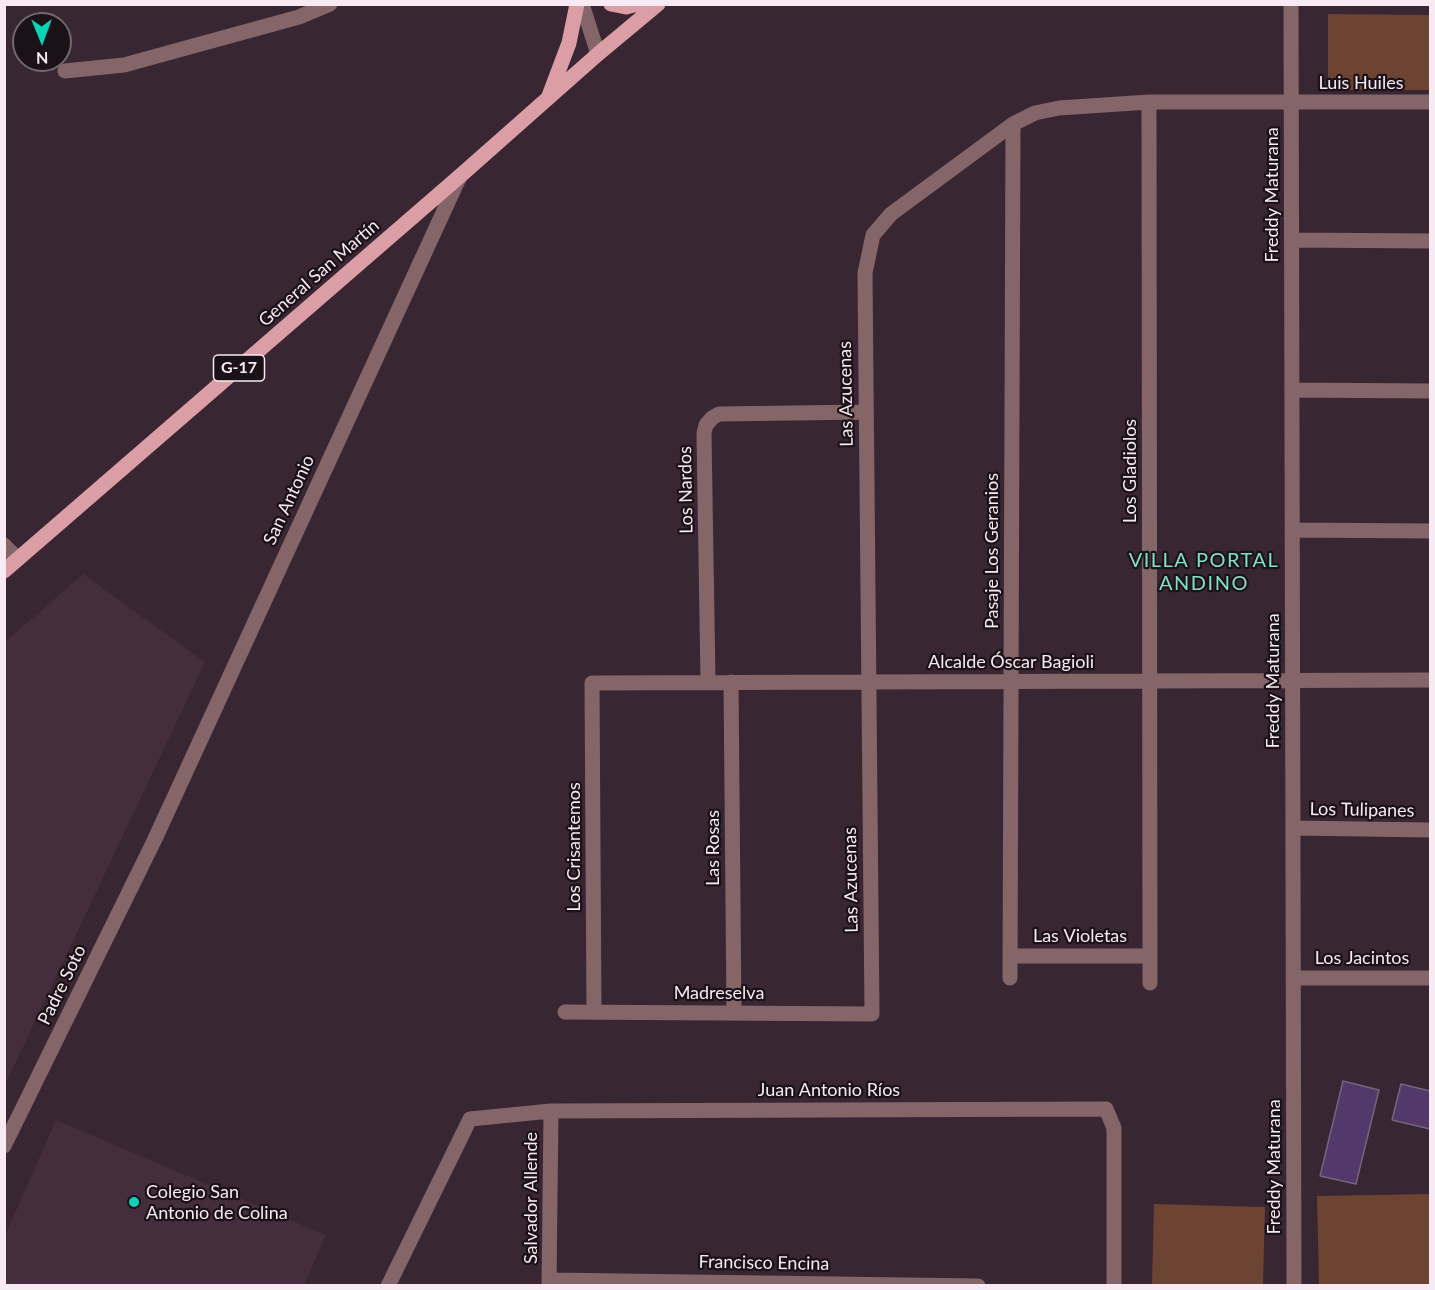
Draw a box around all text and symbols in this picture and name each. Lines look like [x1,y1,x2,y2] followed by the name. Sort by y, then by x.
[12,12,72,72] north arrow
[36,49,49,68] text: N
[1319,72,1403,94] street label: Luis Huiles
[1261,127,1283,263] street label: Freddy Maturana
[254,215,384,331] street label: General San Martín
[834,341,858,447] street label: Las Azucenas
[214,355,264,381] road number: G-17
[1119,419,1141,523] street label: Los Gladiolos
[674,446,698,534] street label: Los Nardos
[259,452,319,548] street label: San Antonio
[981,473,1003,629] street label: Pasaje Los Geranios
[1129,549,1279,596] district label: VILLA PORTAL ANDINO
[1262,613,1284,749] street label: Freddy Maturana
[928,651,1094,673] street label: Alcalde Óscar Bagioli
[563,782,585,912] street label: Los Crisantemos
[1309,798,1415,822] street label: Los Tulipanes
[702,810,724,886] street label: Las Rosas
[839,827,863,933] street label: Las Azucenas
[1033,925,1127,947] street label: Las Violetas
[33,942,91,1028] street label: Padre Soto
[1315,947,1409,969] street label: Los Jacintos
[674,982,764,1004] street label: Madreselva
[758,1079,900,1101] street label: Juan Antonio Ríos
[1263,1099,1285,1235] street label: Freddy Maturana
[520,1132,542,1264] street label: Salvador Allende
[146,1181,288,1224] place label: Colegio San Antonio de Colina
[127,1195,141,1209] marker: Colegio San Antonio de Colina
[698,1251,830,1275] street label: Francisco Encina

